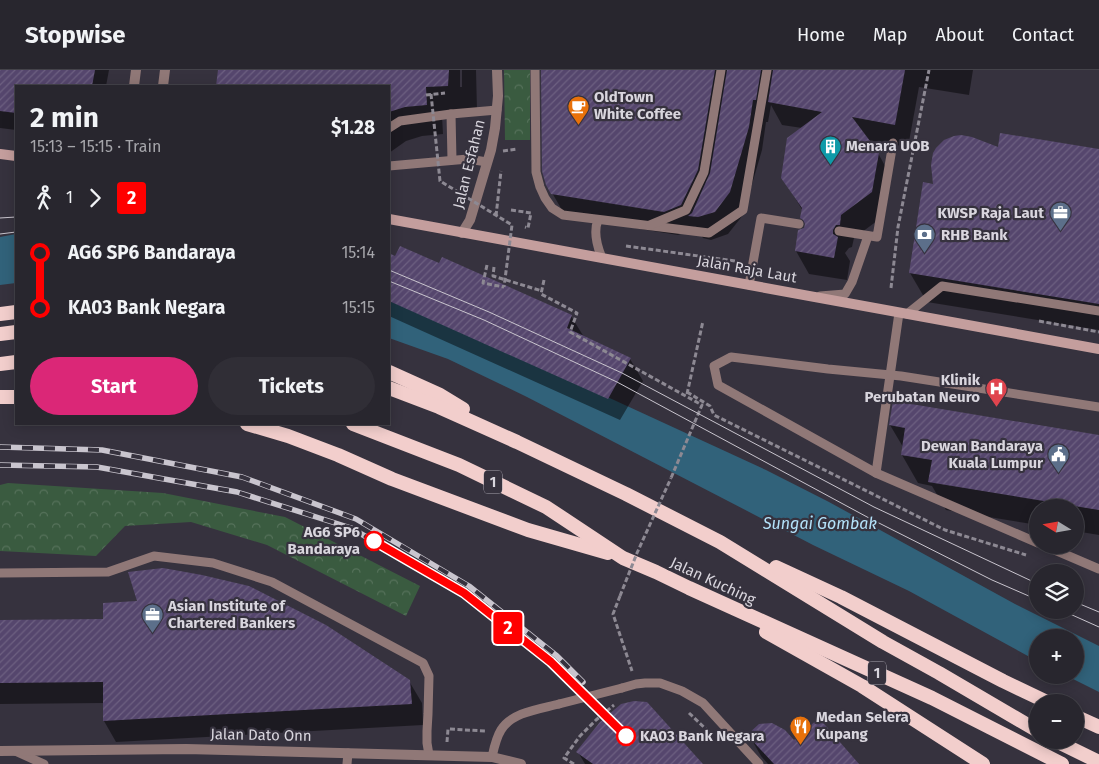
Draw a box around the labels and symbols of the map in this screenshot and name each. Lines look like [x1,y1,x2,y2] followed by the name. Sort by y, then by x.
[594,88,681,123] place label: OldTown White Coffee
[566,94,590,125] cafe icon: OldTown White Coffee
[449,117,489,211] street label: Jalan Esfahan
[818,134,842,165] building icon: Menara UOB
[846,137,930,155] place label: Menara UOB
[1048,201,1072,232] office icon: KWSP Raja Laut
[938,204,1044,222] place label: KWSP Raja Laut
[913,223,937,254] bank icon: RHB Bank
[941,226,1008,244] place label: RHB Bank
[696,251,799,287] street label: Jalan Raja Laut
[864,371,981,406] place label: Klinik Perubatan Neuro
[984,377,1008,408] hospital icon: Klinik Perubatan Neuro
[921,437,1044,472] place label: Dewan Bandaraya Kuala Lumpur
[1047,443,1071,474] public building icon: Dewan Bandaraya Kuala Lumpur
[484,471,502,494] road number: 1
[1029,499,1084,554] north arrow
[762,514,877,533] water label: Sungai Gombak
[288,523,361,558] place label: AG6 SP6 Bandaraya
[364,531,384,551] marker: AG6 SP6 Bandaraya
[667,553,759,609] street label: Jalan Kuching
[167,597,295,632] place label: Asian Institute of Chartered Bankers
[140,603,164,634] office icon: Asian Institute of Chartered Bankers
[492,612,524,644] line badge: 2
[868,662,886,684] road number: 1
[816,708,909,743] place label: Medan Selera Kupang
[788,714,812,745] restaurant icon: Medan Selera Kupang
[210,725,312,745] street label: Jalan Dato Onn
[616,726,636,746] marker: KA03 Bank Negara
[640,727,764,745] place label: KA03 Bank Negara

